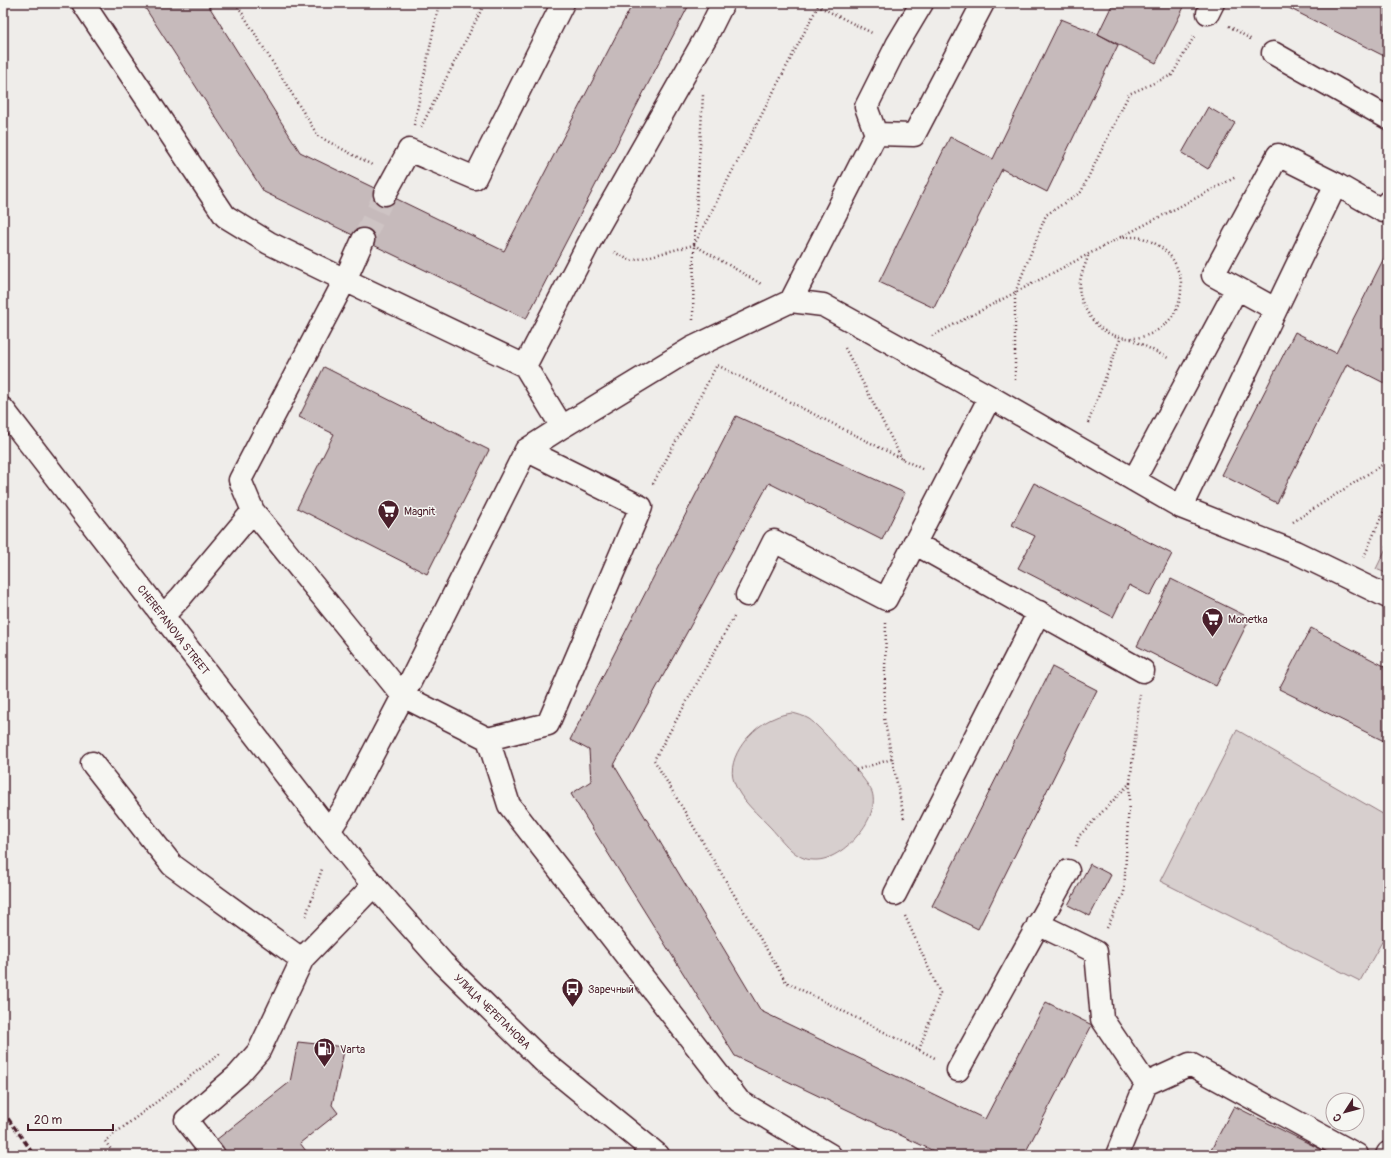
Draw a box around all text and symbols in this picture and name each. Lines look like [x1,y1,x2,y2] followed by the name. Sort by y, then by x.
[376,498,402,531] supermarket icon: Magnit
[404,505,436,518] place label: Magnit
[135,582,212,677] street label: CHEREPANOVA STREET
[1199,606,1225,639] supermarket icon: Monetka
[1228,613,1268,626] place label: Monetka
[452,971,533,1052] street label: УЛИЦА ЧЕРЕПАНОВА
[560,976,586,1009] bus stop icon: Заречный
[588,983,634,996] place label: Заречный
[312,1036,338,1069] fuel station icon: Varta
[340,1043,365,1056] place label: Varta
[1325,1092,1365,1132] north arrow
[28,1106,113,1132] scale bar
[1330,1111,1345,1124] text: С
[34,1113,63,1128] text: 20 m

